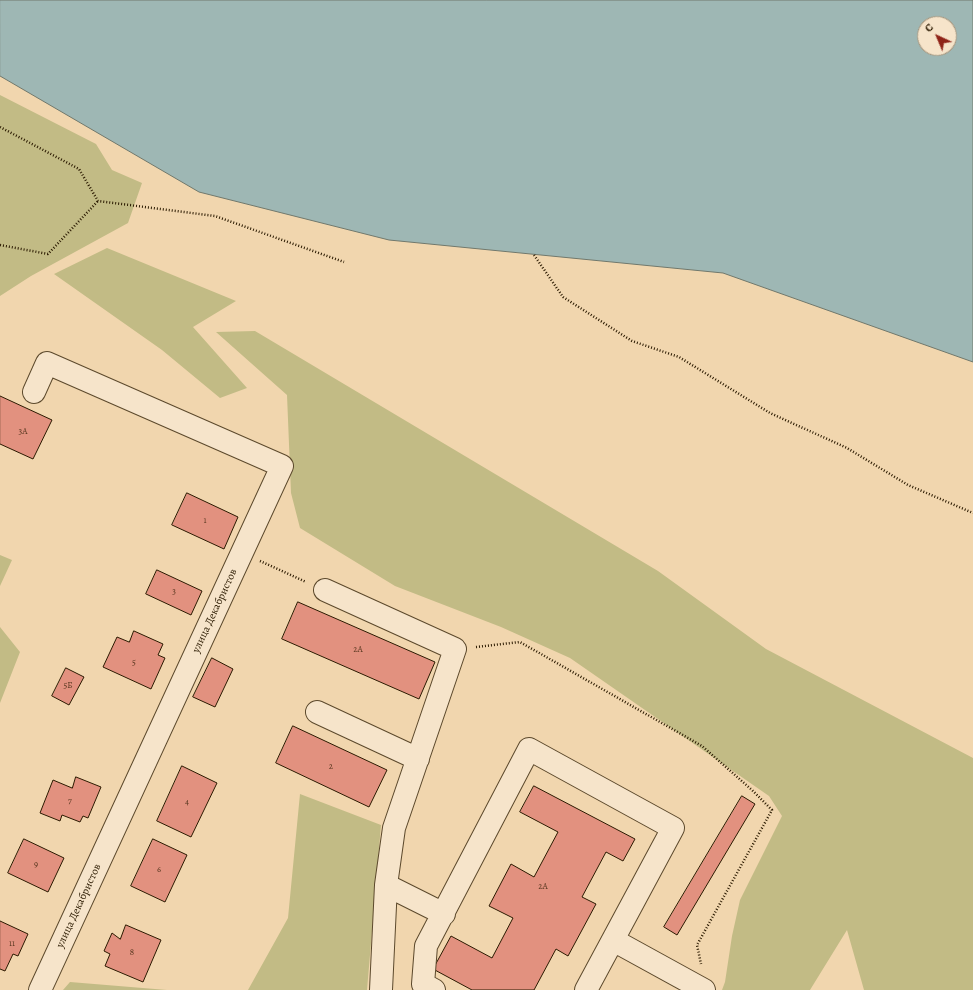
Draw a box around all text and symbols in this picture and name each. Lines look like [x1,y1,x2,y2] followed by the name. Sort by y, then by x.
[917,16,957,56] north arrow
[921,20,937,35] text: С
[19,427,27,437] house number: 3А
[203,516,207,526] house number: 1
[190,567,240,655] street label: улица Декабристов
[172,587,176,597] house number: 3
[353,645,363,655] house number: 2А
[132,658,136,668] house number: 5
[63,681,73,691] house number: 5Б
[329,762,333,772] house number: 2
[68,796,72,806] house number: 7
[185,797,189,807] house number: 4
[34,860,38,870] house number: 9
[54,862,104,950] street label: улица Декабристов
[157,865,161,875] house number: 6
[538,882,548,892] house number: 2А
[9,939,15,949] house number: 11
[130,948,134,958] house number: 8

